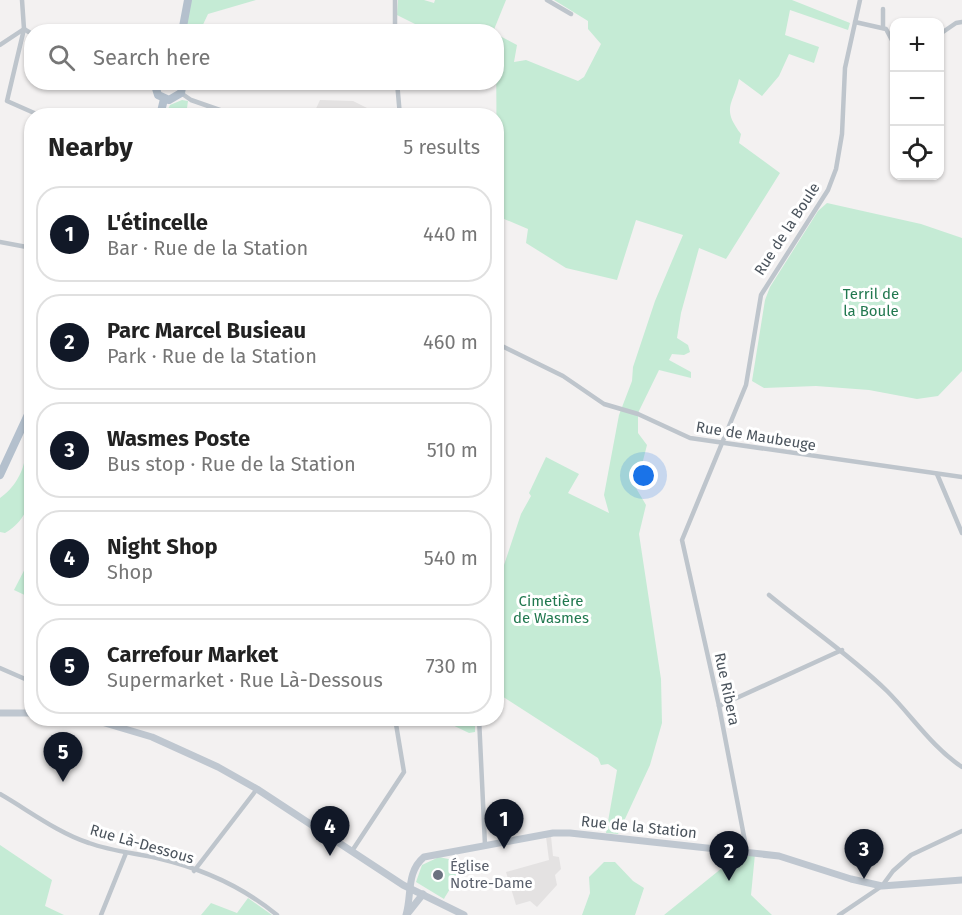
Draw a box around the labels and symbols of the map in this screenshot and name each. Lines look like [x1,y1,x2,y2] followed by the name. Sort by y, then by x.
[750,179,824,279] street label: Rue de la Boule
[843,285,899,320] park label: Terril de la Boule
[695,418,817,454] street label: Rue de Maubeuge
[629,461,658,490] your location
[513,592,589,627] park label: Cimetière de Wasmes
[711,651,743,727] street label: Rue Ribera
[44,732,82,782] pin: 5
[484,800,524,849] pin: 1
[310,806,350,856] pin: 4
[580,812,698,842] street label: Rue de la Station
[88,821,196,867] street label: Rue Là-Dessous
[844,830,884,879] pin: 3
[710,832,748,881] pin: 2
[450,857,533,892] place label: Église Notre-Dame
[431,868,445,882] marker: Église Notre-Dame

